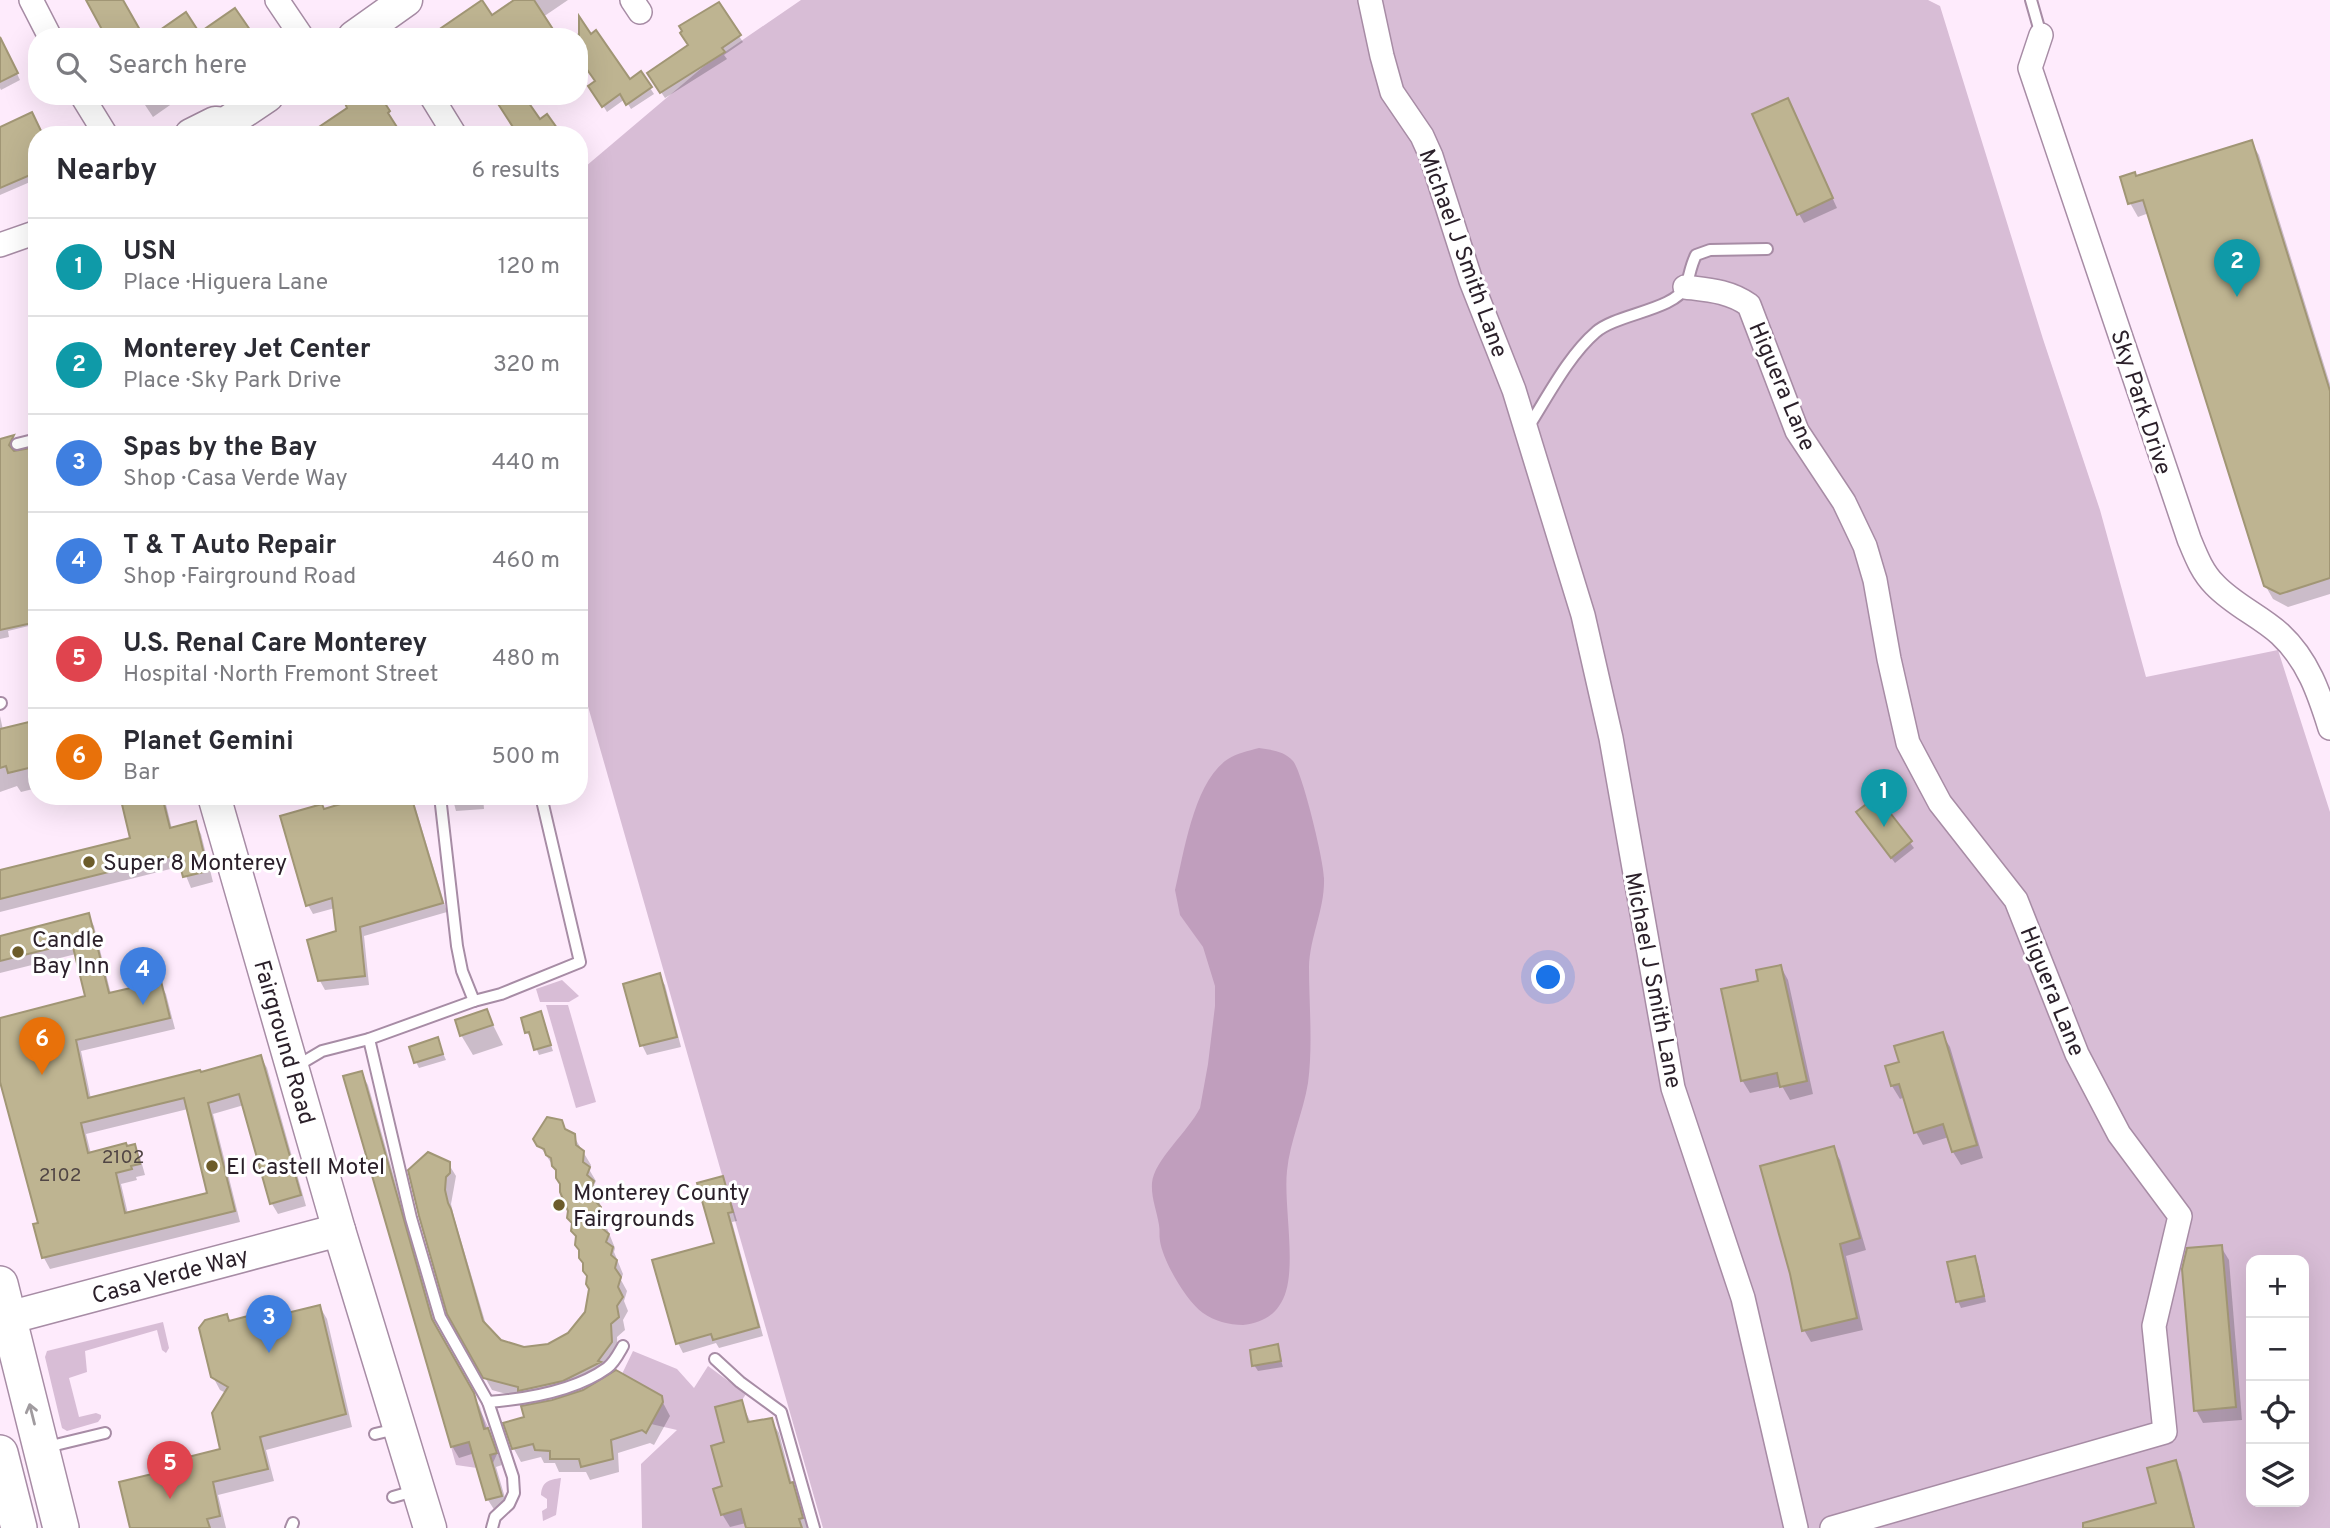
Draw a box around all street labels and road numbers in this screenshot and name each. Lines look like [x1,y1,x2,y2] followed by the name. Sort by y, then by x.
[1410,146,1513,362] street label: Michael J Smith Lane
[1741,318,1821,456] street label: Higuera Lane
[2103,327,2177,479] street label: Sky Park Drive
[1616,870,1687,1091] street label: Michael J Smith Lane
[2012,923,2090,1061] street label: Higuera Lane
[245,957,320,1128] street label: Fairground Road
[89,1243,252,1312] street label: Casa Verde Way

